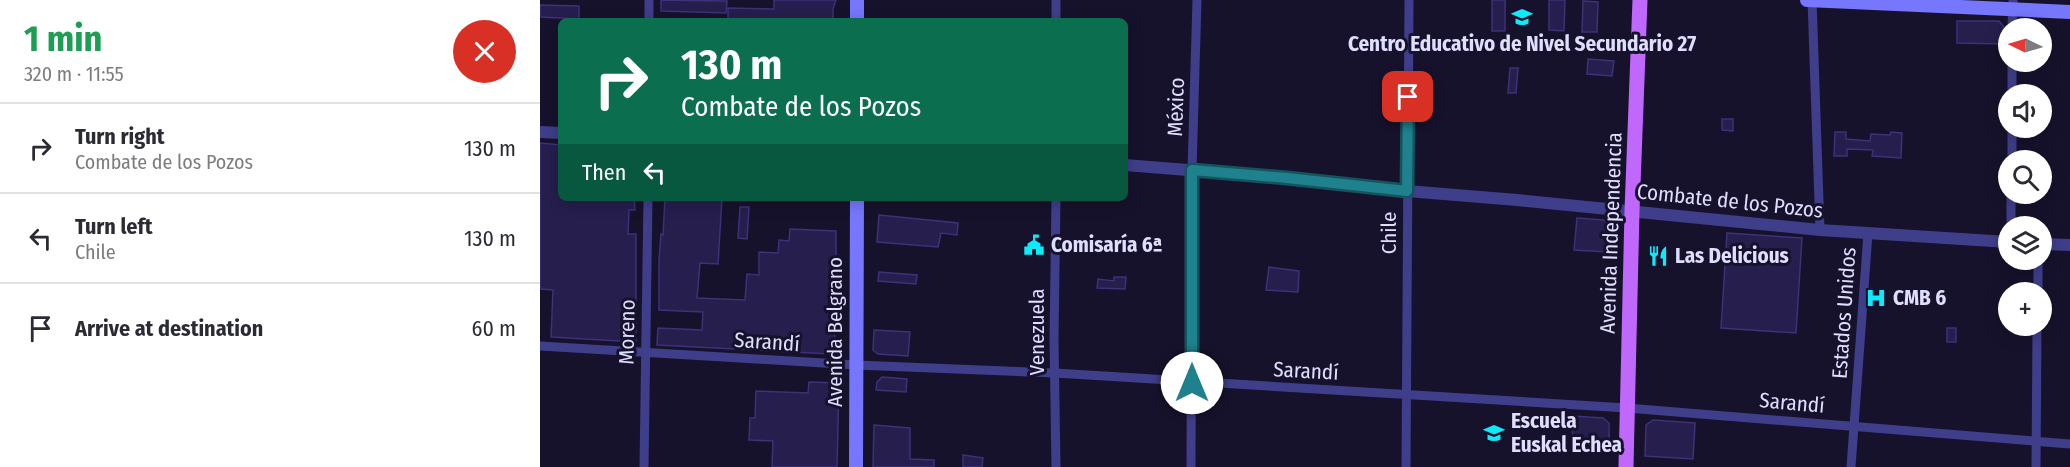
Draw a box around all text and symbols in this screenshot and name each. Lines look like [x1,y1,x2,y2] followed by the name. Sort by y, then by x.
[1510,5,1534,29] school or university icon: Centro Educativo de Nivel Secundario 27
[24,17,102,61] text: 1 min
[1998,18,2052,72] north arrow
[1998,18,2052,336] map controls
[453,20,516,83] button: close
[1348,31,1696,57] place label: Centro Educativo de Nivel Secundario 27
[681,40,782,90] text: 130 m
[582,42,660,120] icon: right
[24,62,124,86] text: 320 m · 11:55
[1382,71,1433,122] pin
[1162,77,1190,137] street label: México
[1391,80,1424,113] icon: arrive
[1998,84,2052,138] button: sound
[681,91,921,123] text: Combate de los Pozos
[75,123,164,150] text: Turn right
[24,132,57,165] icon: right
[1594,132,1628,334] street label: Avenida Independencia
[464,135,516,162] text: 130 m
[75,150,253,174] text: Combate de los Pozos
[1998,150,2052,204] button: search
[638,156,671,189] icon: left
[582,159,626,186] text: Then
[1636,178,1824,224] street label: Combate de los Pozos
[1376,212,1402,254] street label: Chile
[75,213,153,240] text: Turn left
[1998,216,2052,270] button: layers
[24,222,57,255] icon: left
[464,225,516,252] text: 130 m
[1051,232,1162,258] place label: Comisaría 6ª
[1022,233,1046,257] public building icon: Comisaría 6ª
[75,240,116,264] text: Chile
[1675,243,1789,269] place label: Las Delicious
[1646,244,1670,268] restaurant icon: Las Delicious
[1826,246,1862,380] street label: Estados Unidos
[822,257,848,407] street label: Avenida Belgrano
[1998,282,2052,336] button: +
[1893,285,1946,311] place label: CMB 6
[1864,286,1888,310] hospital icon: CMB 6
[1024,288,1050,376] street label: Venezuela
[613,299,641,365] street label: Moreno
[24,312,57,345] icon: arrive
[75,315,263,342] text: Arrive at destination
[472,315,516,342] text: 60 m
[733,327,801,357] street label: Sarandí
[1160,351,1224,415] position arrow
[1273,356,1339,386] street label: Sarandí
[1758,387,1826,419] street label: Sarandí
[1511,408,1622,458] place label: Escuela Euskal Echea
[1482,421,1506,445] school or university icon: Escuela Euskal Echea

